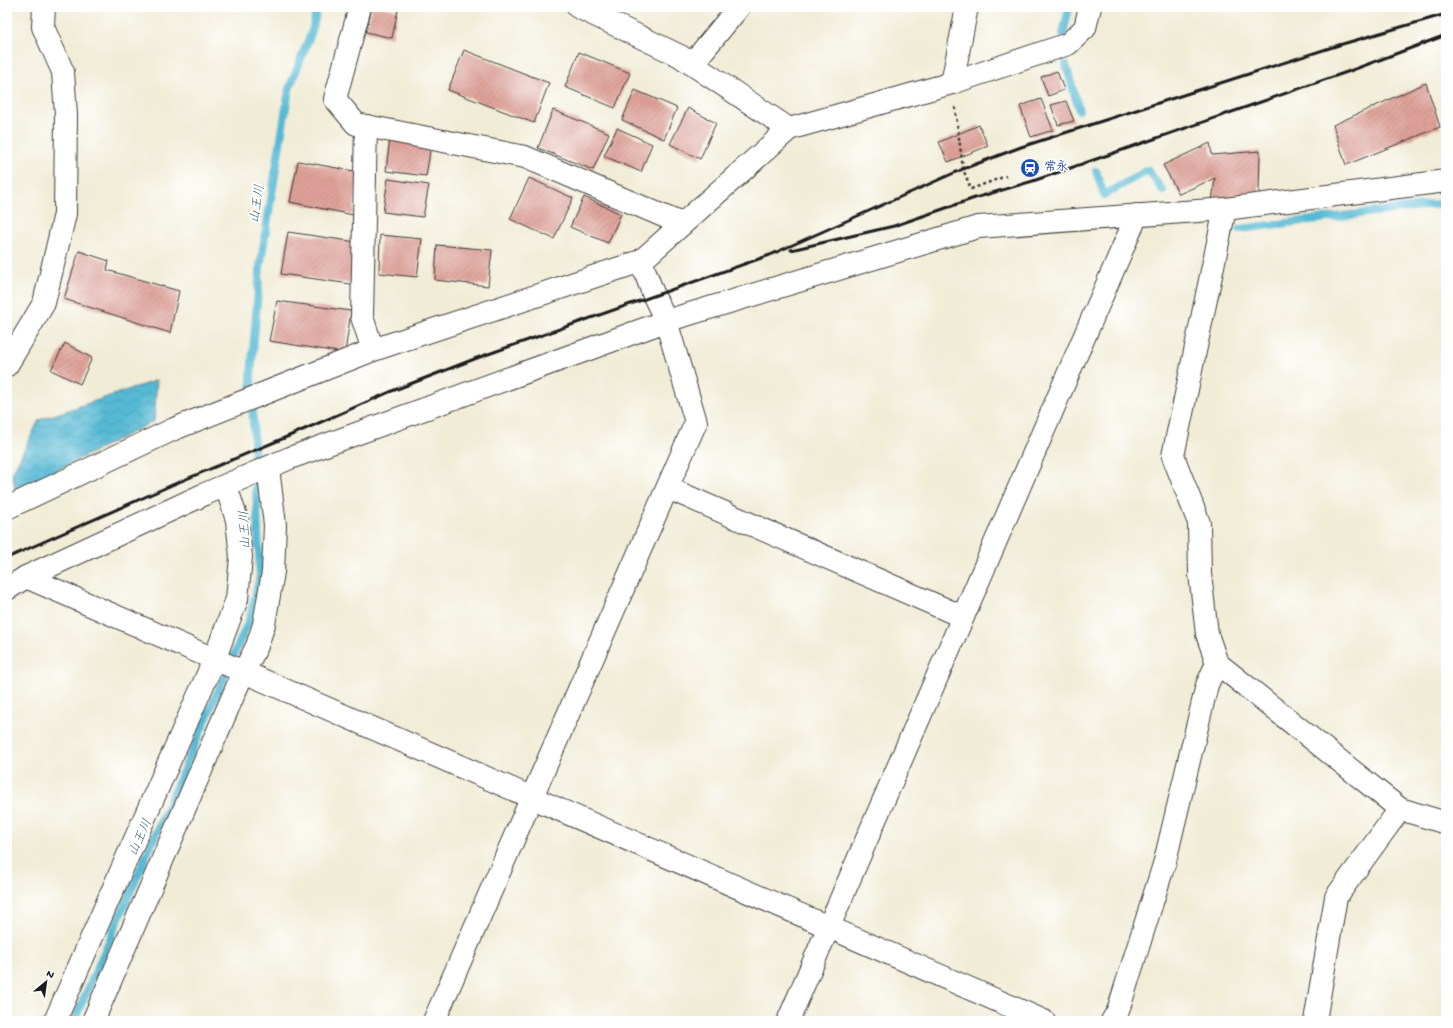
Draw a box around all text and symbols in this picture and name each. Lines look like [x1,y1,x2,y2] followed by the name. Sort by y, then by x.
[1019,157,1041,179] station icon: 常永
[1044,160,1068,175] place label: 常永
[248,184,268,224] water label: 山王川
[237,510,255,550] water label: 山王川
[126,817,156,859] water label: 山王川
[26,962,66,1002] north arrow
[44,968,56,982] text: N

